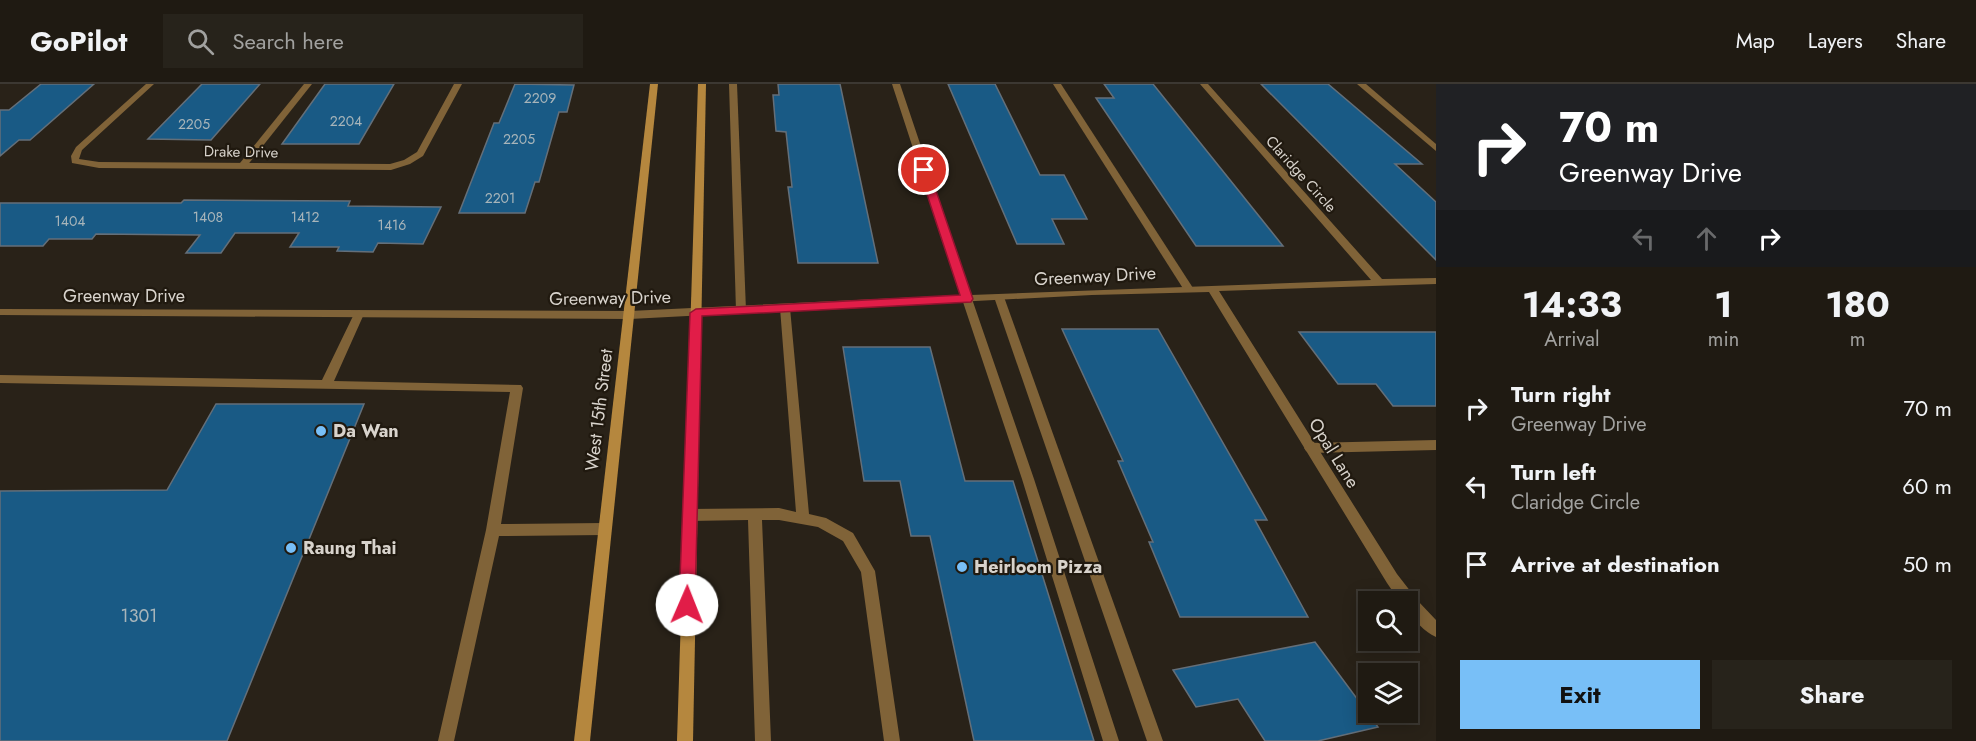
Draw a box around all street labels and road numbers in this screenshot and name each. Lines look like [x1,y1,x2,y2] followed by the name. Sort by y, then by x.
[1260,131,1342,218] street label: Claridge Circle
[204,140,279,164] street label: Drake Drive
[1033,260,1157,292] street label: Greenway Drive
[63,283,185,309] street label: Greenway Drive
[549,284,671,312] street label: Greenway Drive
[579,347,619,473] street label: West 15th Street
[1302,413,1366,493] street label: Opal Lane

